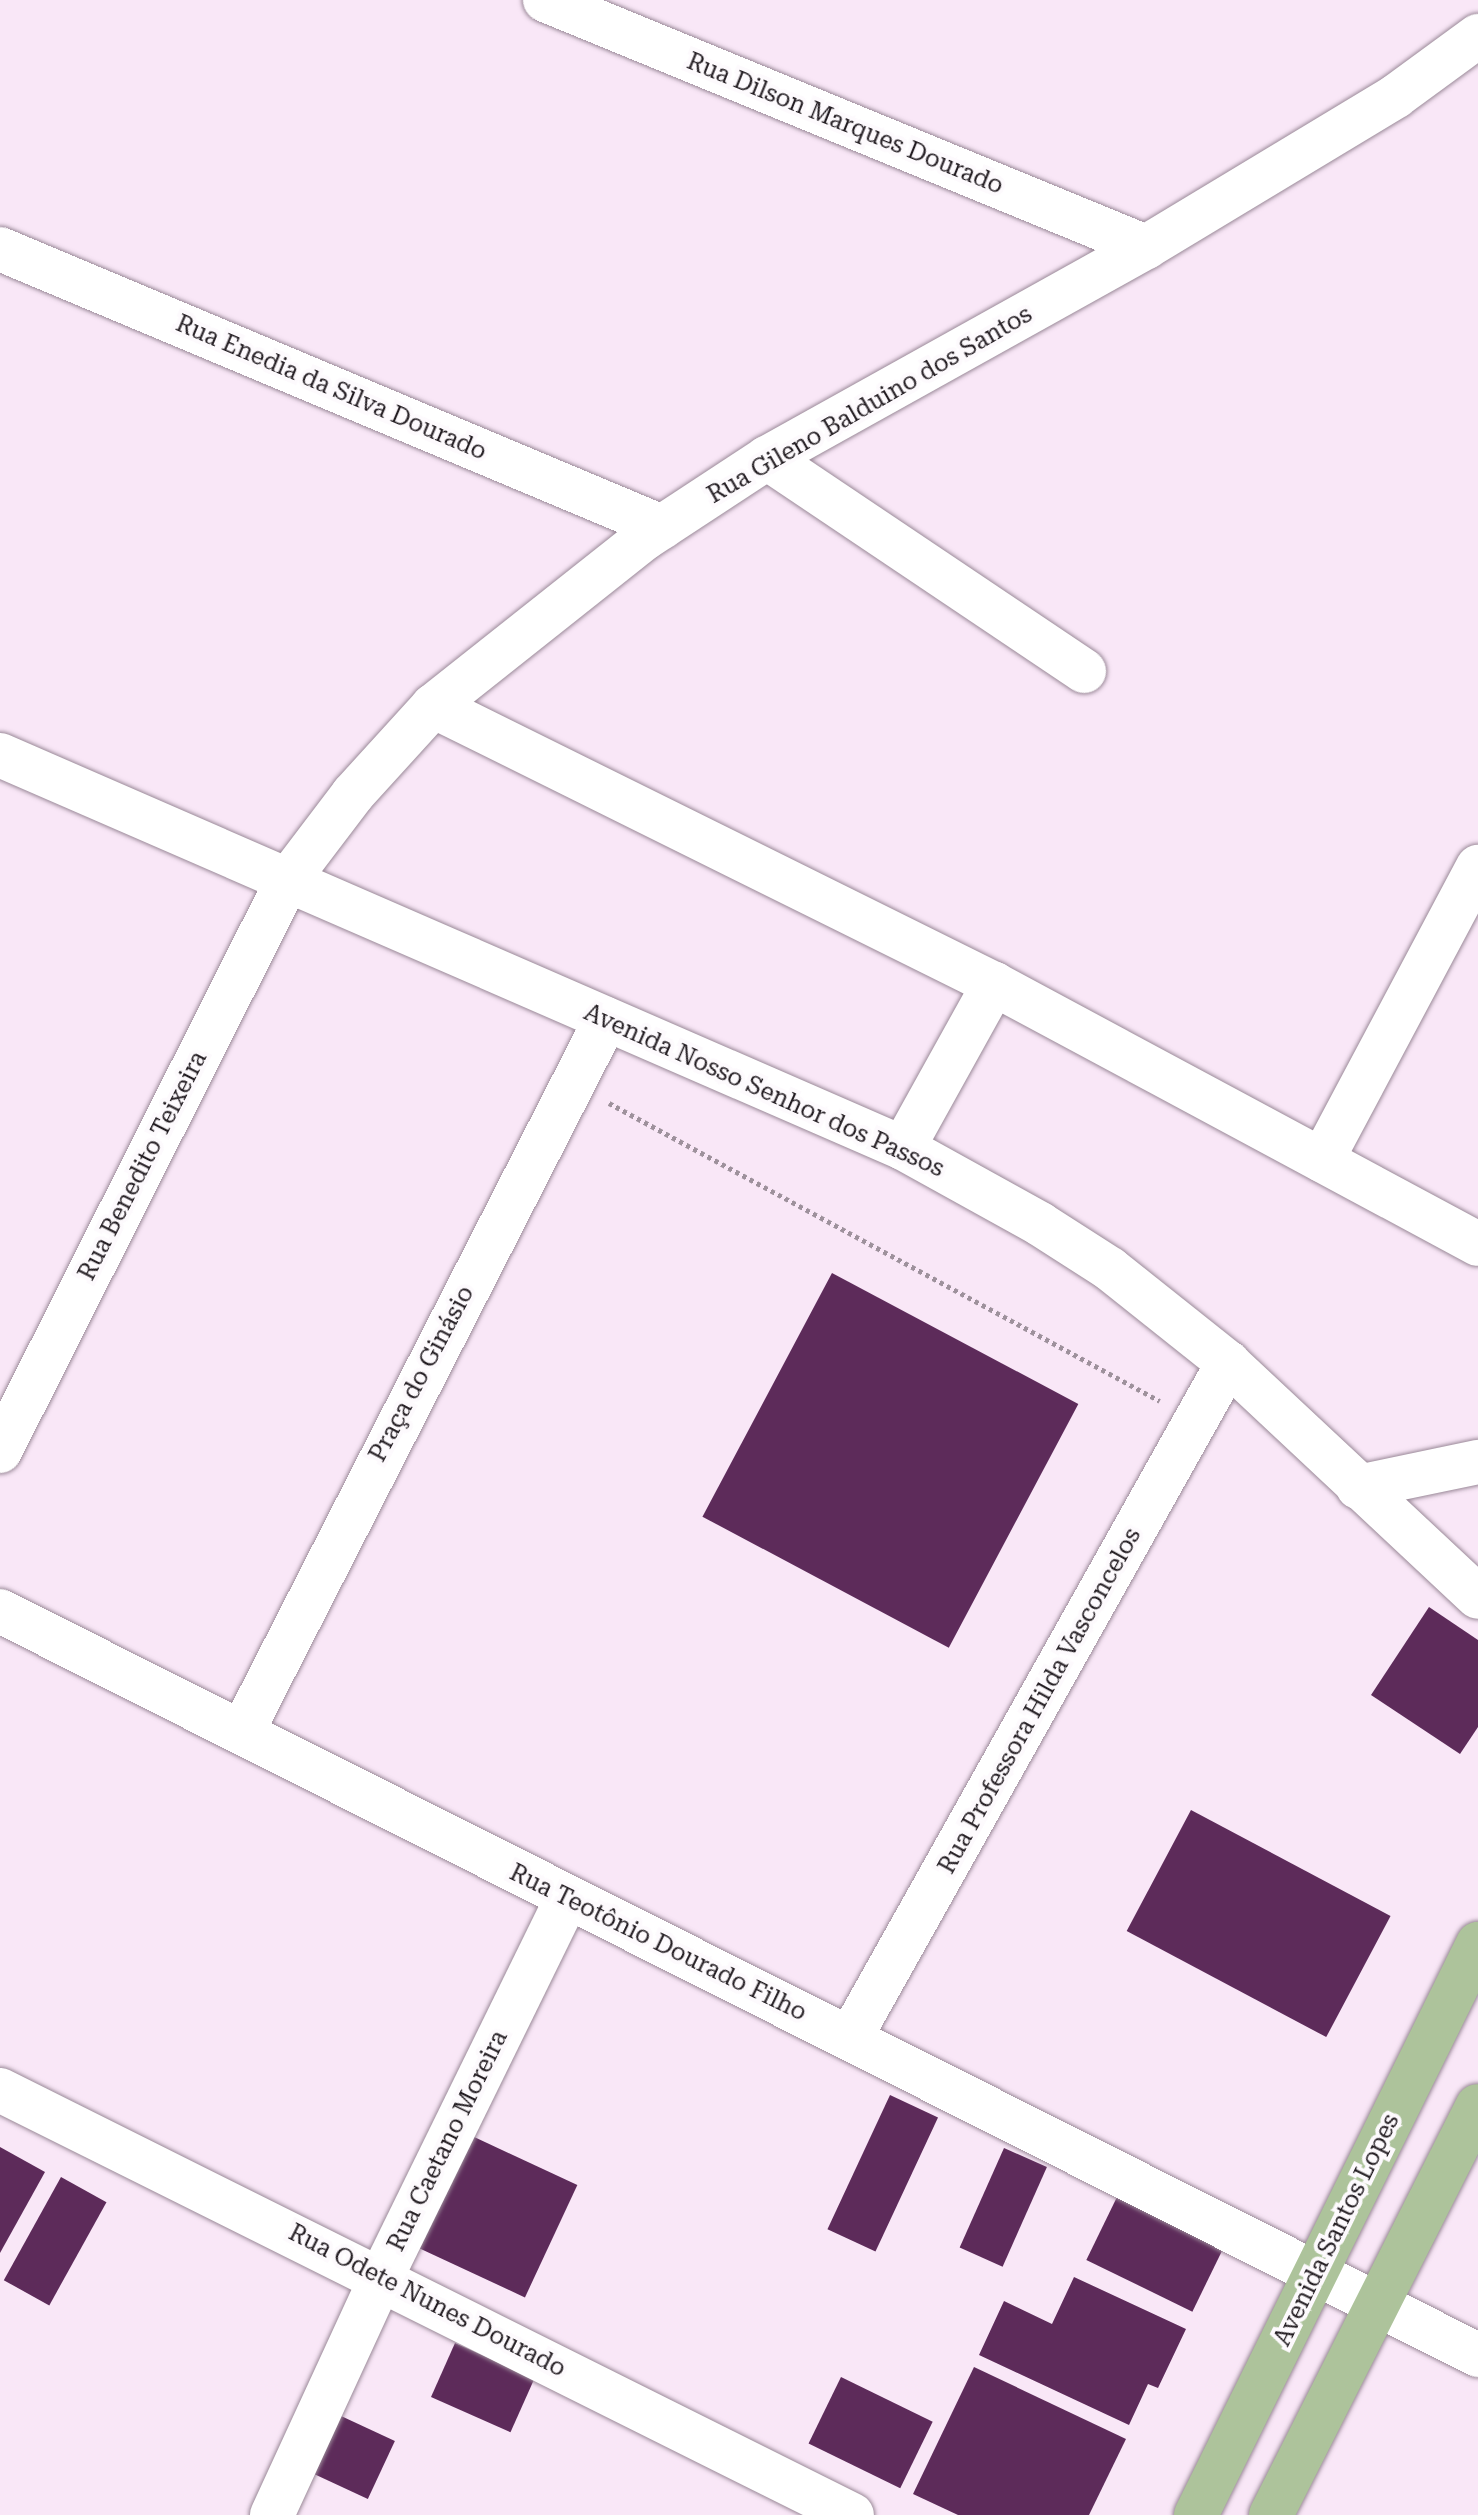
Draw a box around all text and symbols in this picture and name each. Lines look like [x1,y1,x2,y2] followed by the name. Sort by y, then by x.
[683,47,1007,201] street label: Rua Dilson Marques Dourado
[703,300,1037,510] street label: Rua Gileno Balduino dos Santos
[171,309,491,467] street label: Rua Enedia da Silva Dourado
[579,998,949,1184] street label: Avenida Nosso Senhor dos Passos
[73,1047,213,1285] street label: Rua Benedito Teixeira
[363,1281,481,1467] street label: Praça do Ginásio
[933,1523,1147,1879] street label: Rua Professora Hilda Vasconcelos
[505,1858,811,2028] street label: Rua Teotônio Dourado Filho
[382,2026,514,2256] street label: Rua Caetano Moreira
[1268,2109,1406,2351] street label: Avenida Santos Lopes
[284,2219,570,2383] street label: Rua Odete Nunes Dourado

